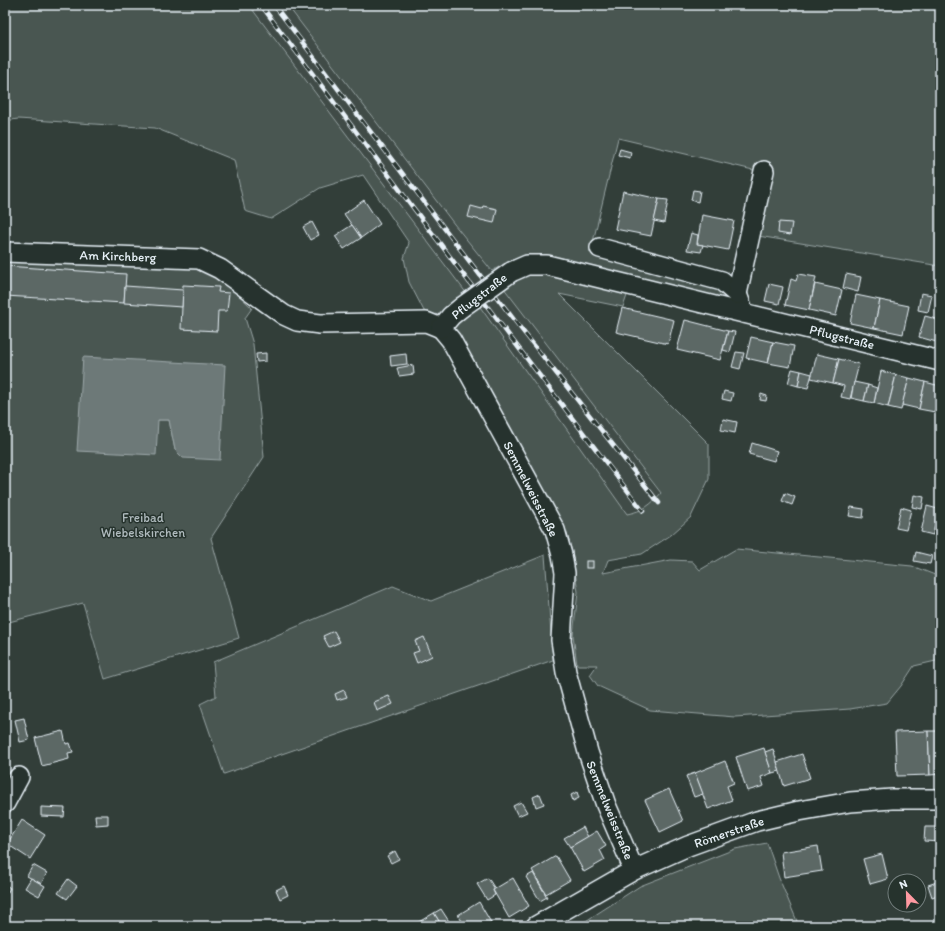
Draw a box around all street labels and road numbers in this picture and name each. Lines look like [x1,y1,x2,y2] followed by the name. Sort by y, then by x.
[79,247,157,265] street label: Am Kirchberg
[448,270,510,322] street label: Pflugstraße
[808,322,876,352] street label: Pflugstraße
[500,439,562,539] street label: Semmelweisstraße
[583,758,637,862] street label: Semmelweisstraße
[692,813,766,851] street label: Römerstraße

